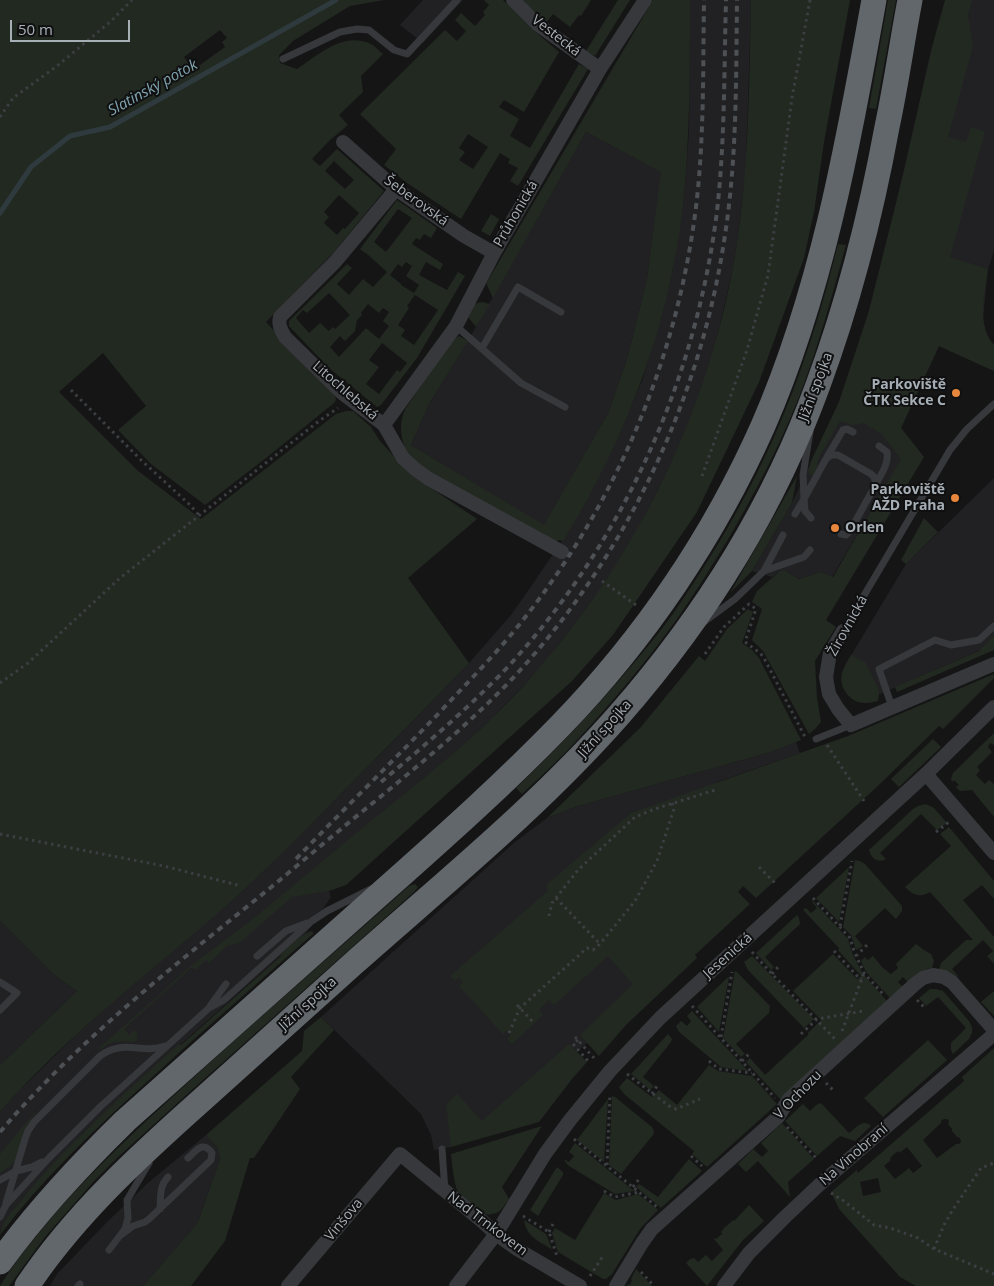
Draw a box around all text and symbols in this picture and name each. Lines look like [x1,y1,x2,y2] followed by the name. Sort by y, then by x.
[12,10,132,42] scale bar
[528,12,584,60] street label: Vestecká
[18,19,53,39] text: 50 m
[105,56,201,120] water label: Slatinský potok
[381,172,451,230] street label: Šeberovská
[490,178,542,250] street label: Průhonická
[795,350,837,424] street label: Jižní spojka
[309,358,381,424] street label: Litochlebská
[863,377,946,410] place label: Parkoviště ČTK Sekce C
[950,387,962,399] marker: Parkoviště ČTK Sekce C
[871,482,945,514] place label: Parkoviště AŽD Praha
[949,492,961,504] marker: Parkoviště AŽD Praha
[845,520,884,536] place label: Orlen
[829,522,841,534] marker: Orlen
[824,593,872,659] street label: Žirovnická
[575,697,635,761] street label: Jižní spojka
[700,930,756,982] street label: Jesenická
[276,974,340,1034] street label: Jižní spojka
[771,1067,825,1123] street label: V Ochozu
[816,1121,892,1189] street label: Na Vinobraní
[444,1188,530,1260] street label: Nad Trnkovem
[321,1195,367,1245] street label: Vinšova

